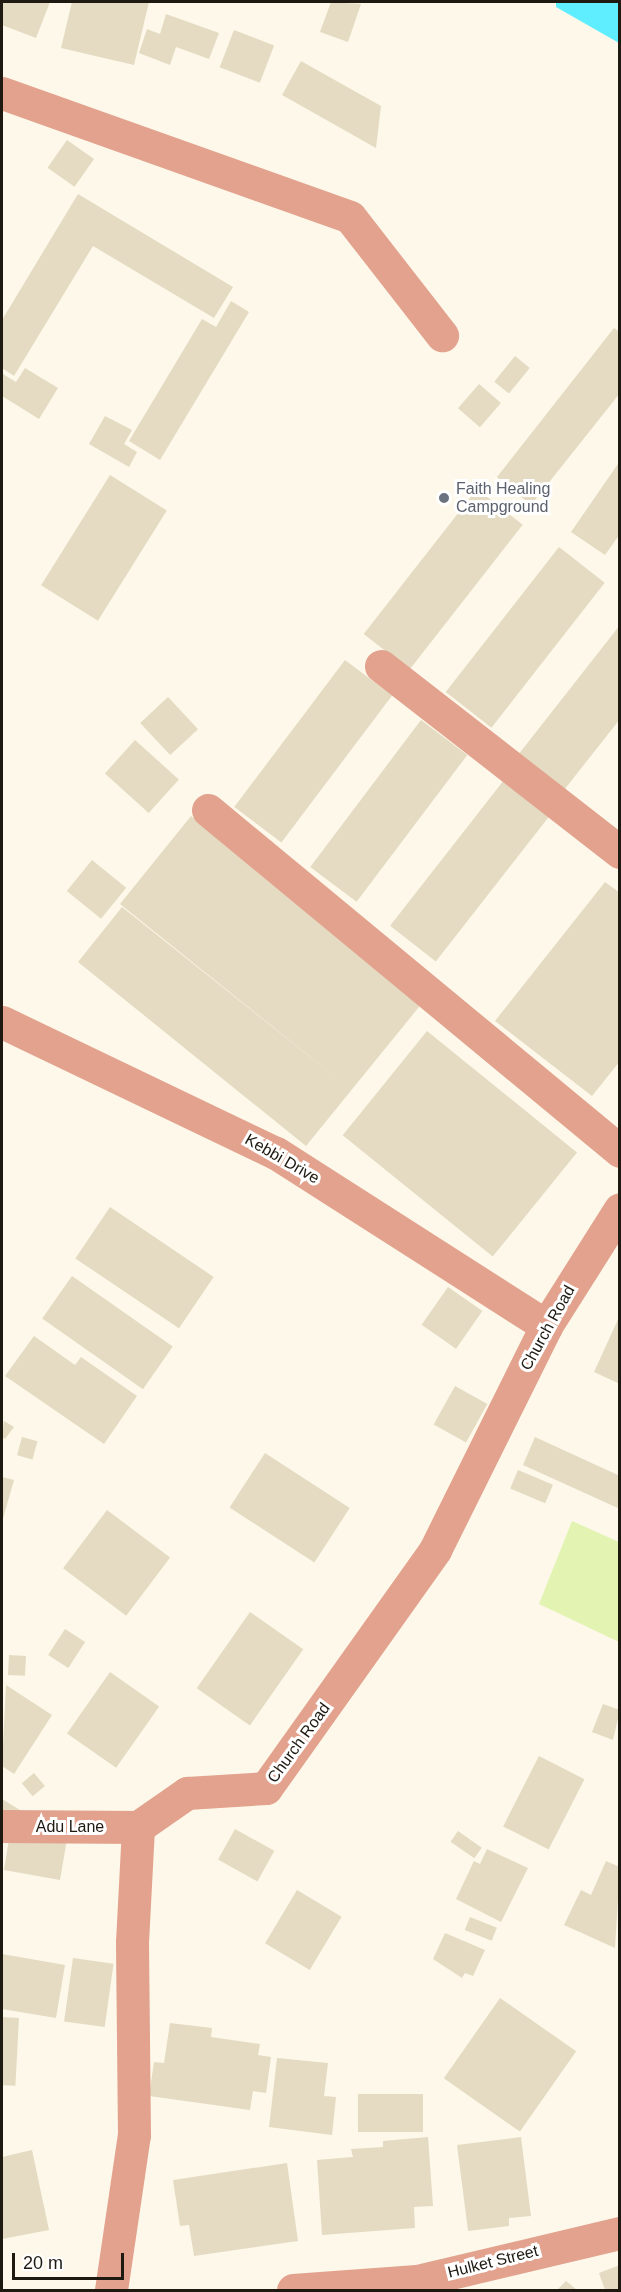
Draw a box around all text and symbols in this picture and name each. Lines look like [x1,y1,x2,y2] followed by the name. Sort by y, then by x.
[456,479,550,517] place label: Faith Healing Campground
[437,491,451,505] marker: Faith Healing Campground
[241,1130,323,1188] street label: Kebbi Drive
[517,1282,579,1374] street label: Church Road
[264,1699,334,1787] street label: Church Road
[36,1817,104,1837] street label: Adu Lane
[15,2241,128,2279] scale bar
[446,2241,540,2283] street label: Hulket Street
[23,2253,63,2273] text: 20 m

